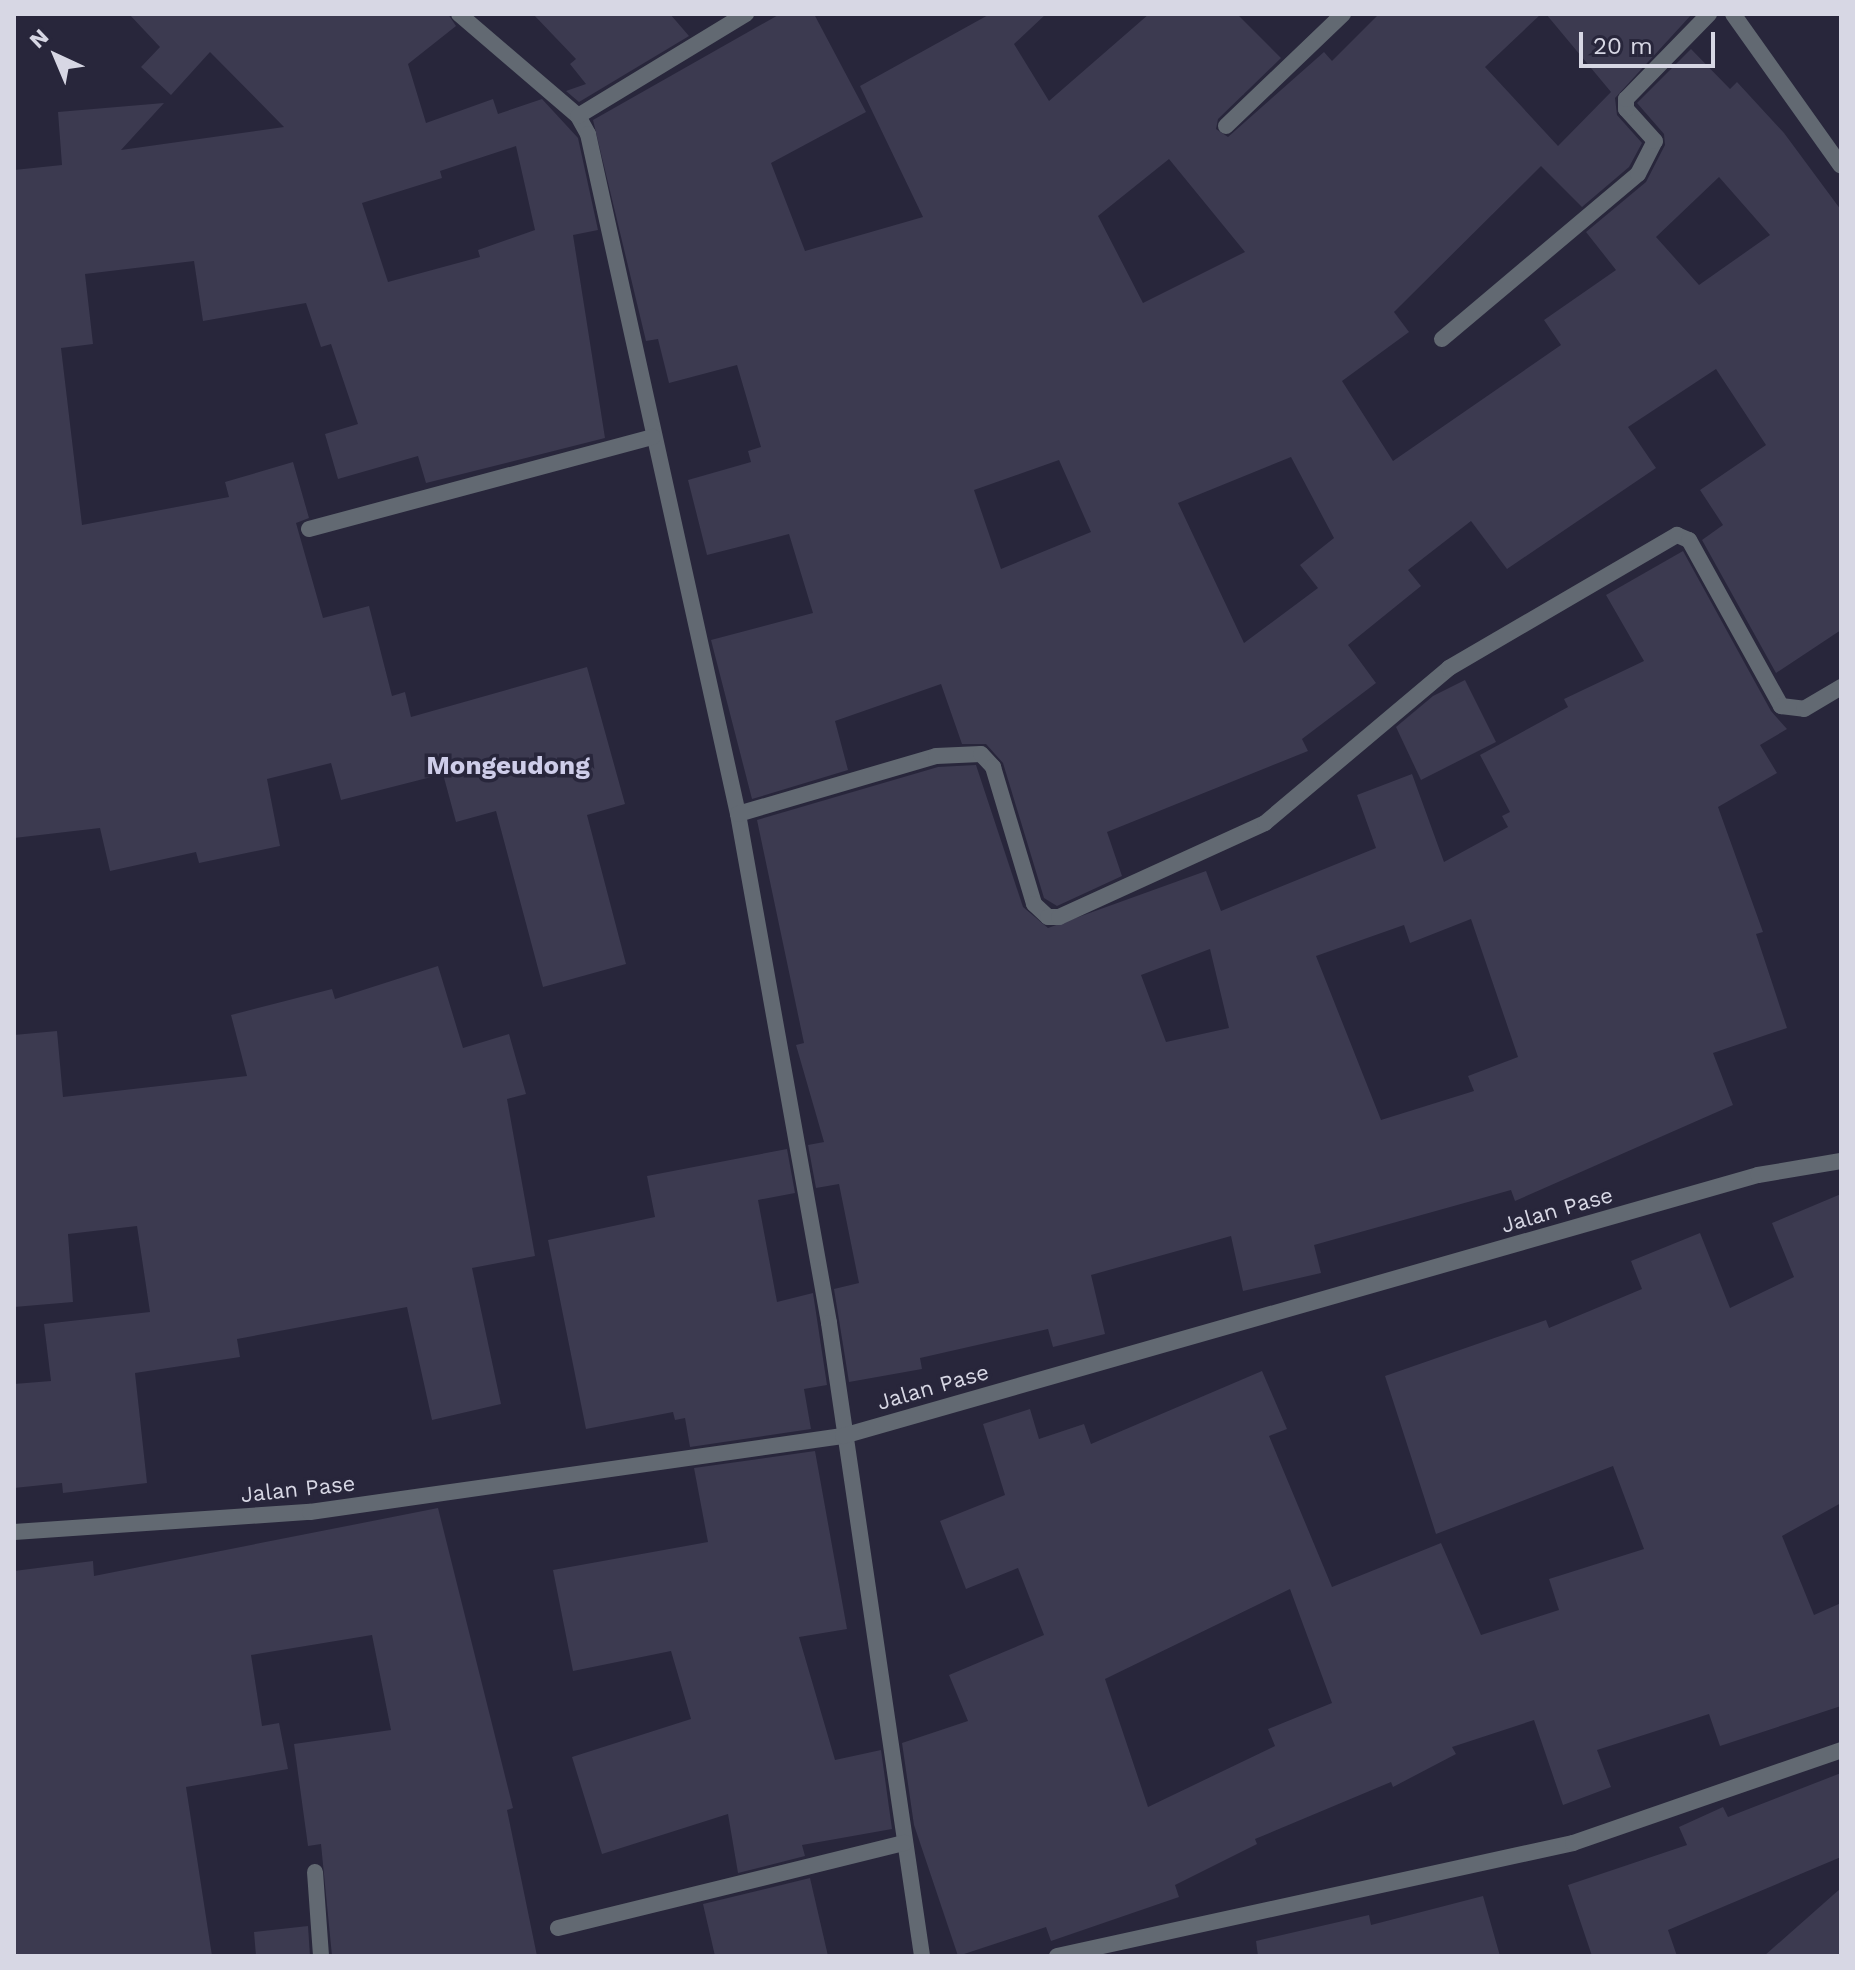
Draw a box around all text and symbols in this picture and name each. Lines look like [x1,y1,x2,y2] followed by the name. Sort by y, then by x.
[16,16,96,96] north arrow
[1583,16,1719,66] scale bar
[24,24,54,53] text: N
[1593,32,1653,60] text: 20 m
[426,750,590,782] district label: Mongeudong
[1498,1181,1616,1239] street label: Jalan Pase
[874,1358,992,1416] street label: Jalan Pase
[239,1470,357,1508] street label: Jalan Pase

